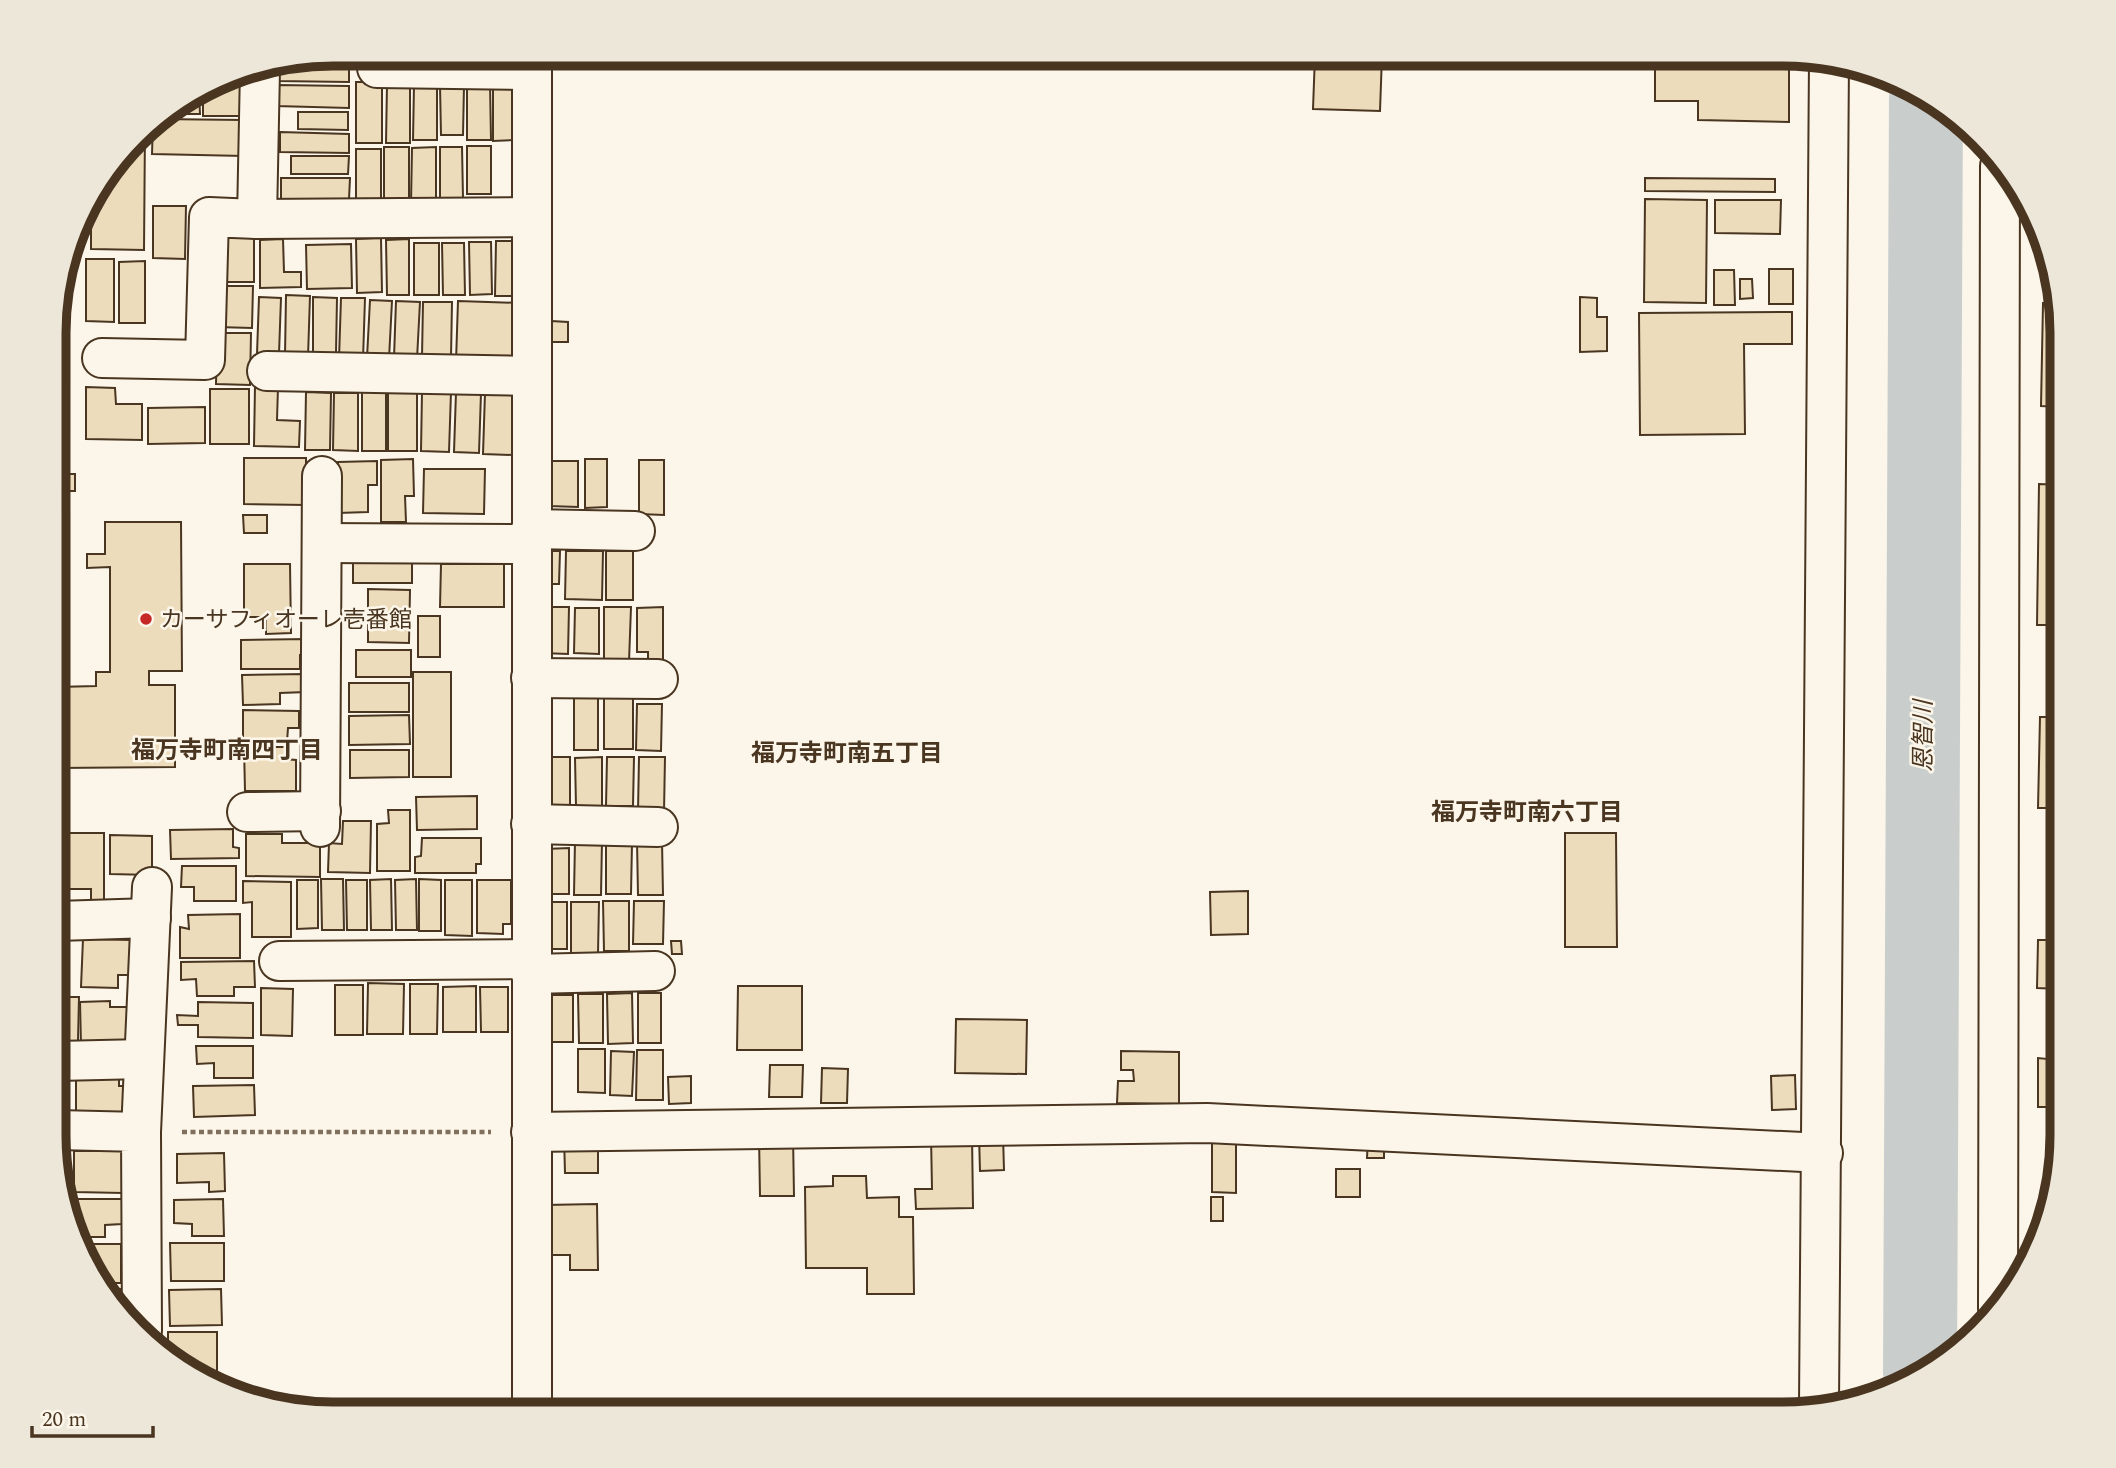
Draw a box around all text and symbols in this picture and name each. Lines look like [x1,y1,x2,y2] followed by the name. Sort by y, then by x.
[160,603,412,638] place label: カーサフィオーレ壱番館
[138,611,154,627] marker: カーサフィオーレ壱番館
[1906,697,1942,772] water label: 恩智川
[131,733,323,769] district label: 福万寺町南四丁目
[751,736,943,772] district label: 福万寺町南五丁目
[1431,795,1623,831] district label: 福万寺町南六丁目
[32,1394,152,1438] scale bar
[42,1404,86,1436] text: 20 m

